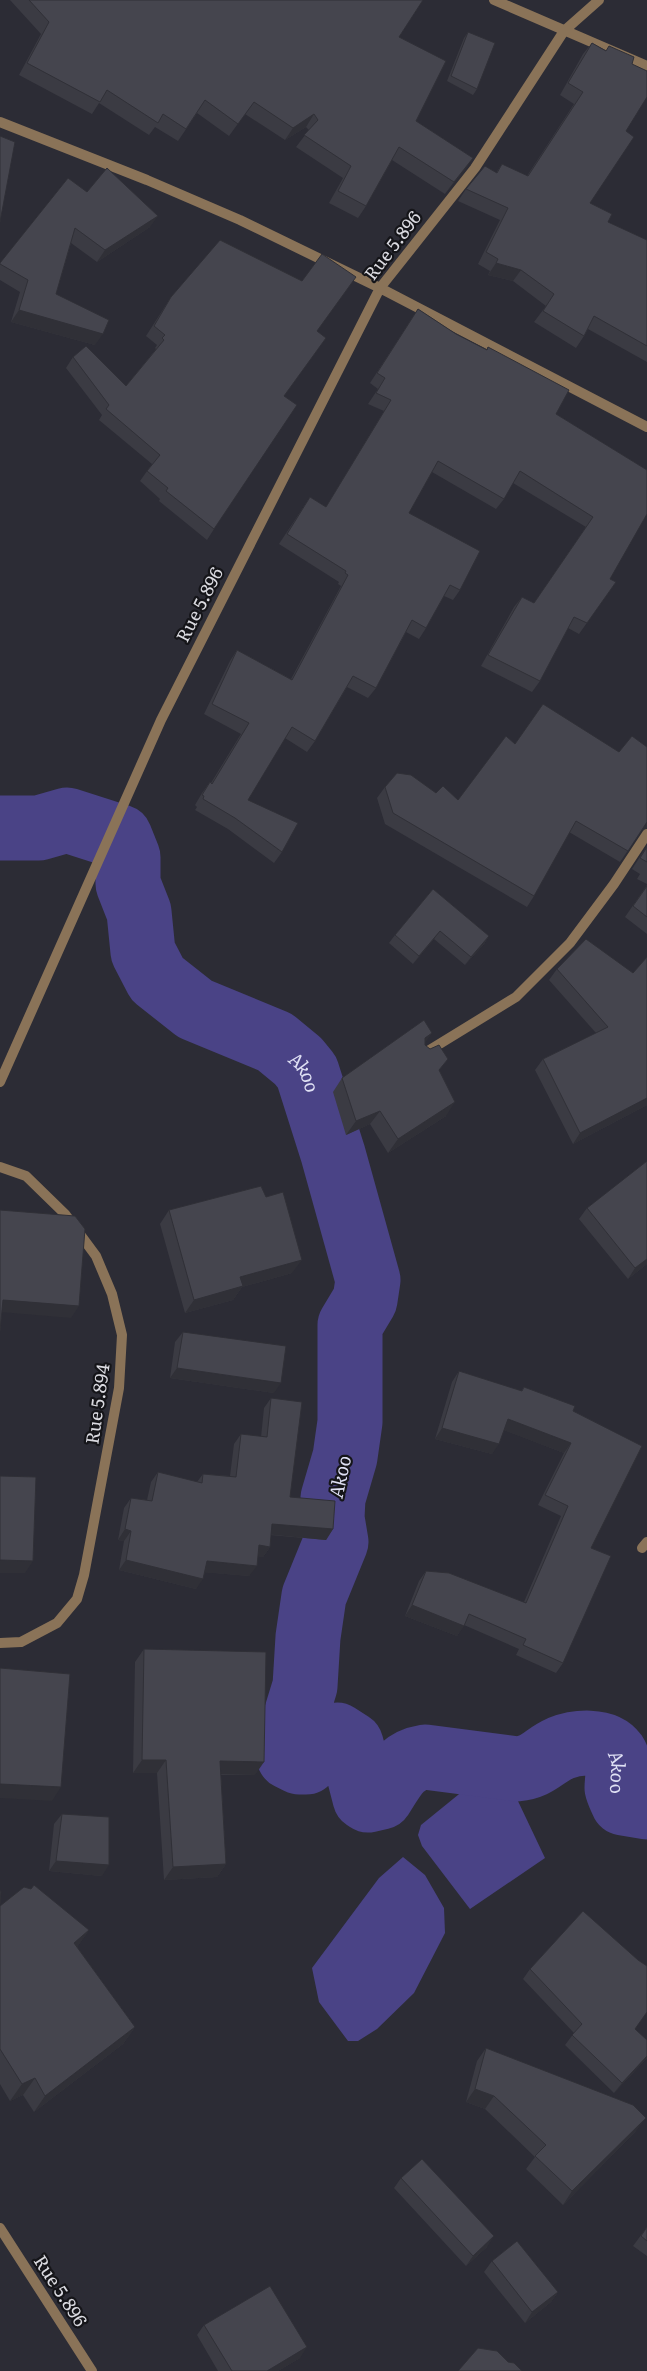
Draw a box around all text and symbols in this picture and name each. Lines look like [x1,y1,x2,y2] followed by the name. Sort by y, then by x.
[357,204,427,285] street label: Rue 5.896
[168,562,229,646] street label: Rue 5.896
[283,1044,328,1096] water label: Akoo
[78,1362,116,1446] street label: Rue 5.894
[321,1453,357,1501] water label: Akoo
[602,1745,633,1796] water label: Akoo
[28,2249,95,2332] street label: Rue 5.896

